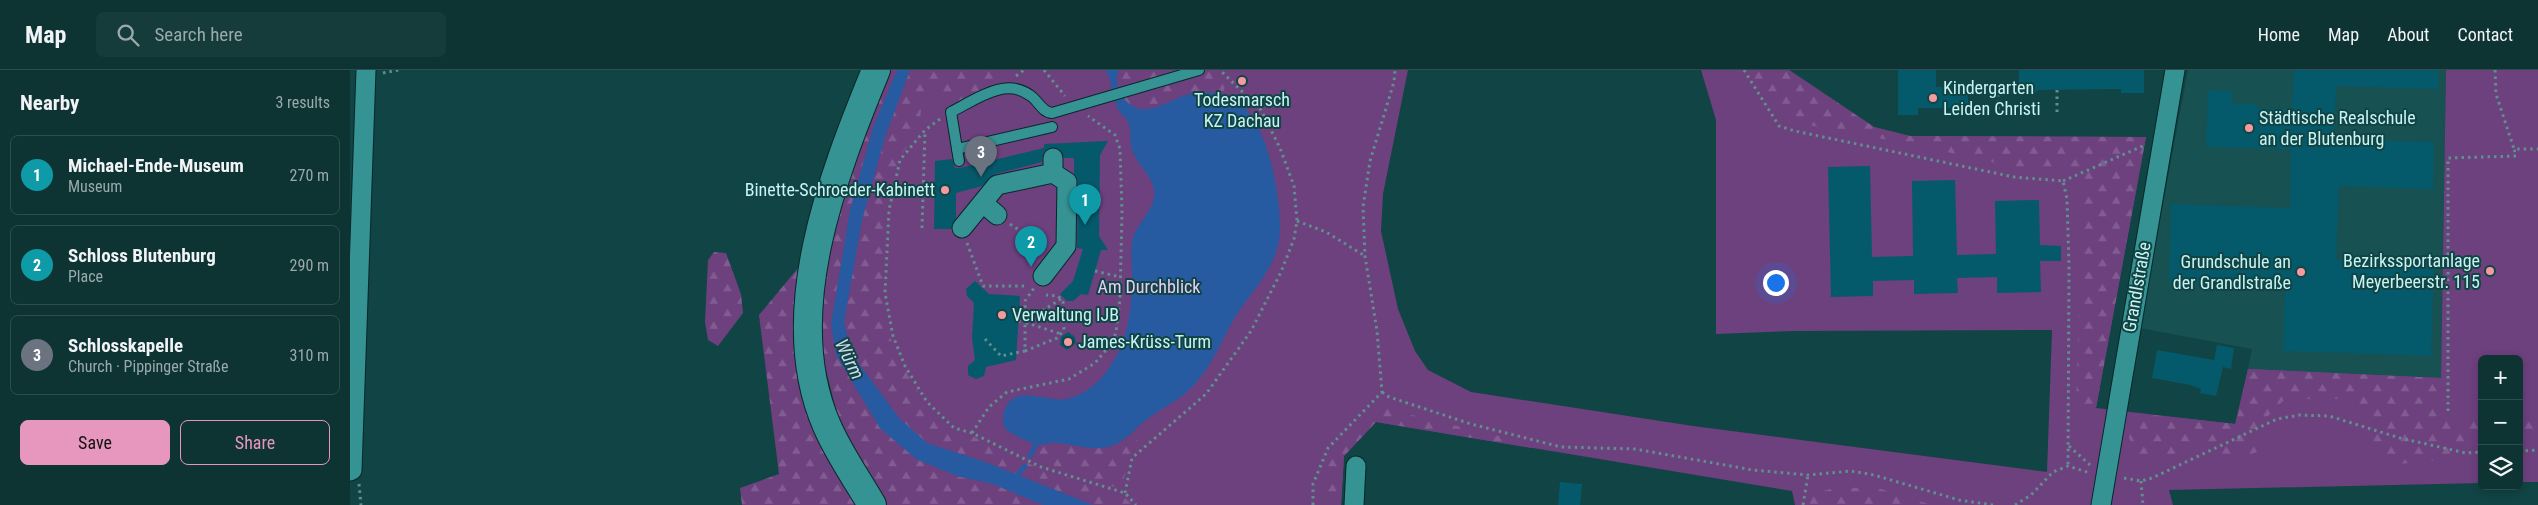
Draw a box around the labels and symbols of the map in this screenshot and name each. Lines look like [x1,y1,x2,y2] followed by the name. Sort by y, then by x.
[1236,75,1248,87] marker: Todesmarsch KZ Dachau
[1943,77,2041,119] place label: Kindergarten Leiden Christi
[1194,89,1290,131] place label: Todesmarsch KZ Dachau
[1927,92,1939,104] marker: Kindergarten Leiden Christi
[2259,107,2416,149] place label: Städtische Realschule an der Blutenburg
[2243,122,2255,134] marker: Städtische Realschule an der Blutenburg
[965,136,997,177] pin: 3
[745,179,935,200] place label: Binette-Schroeder-Kabinett
[939,184,951,196] marker: Binette-Schroeder-Kabinett
[1069,184,1101,225] pin: 1
[1015,226,1047,267] pin: 2
[2118,240,2155,334] street label: Grandlstraße
[2343,250,2480,292] place label: Bezirkssportanlage Meyerbeerstr. 115
[2173,251,2291,293] place label: Grundschule an der Grandlstraße
[2484,265,2496,277] marker: Bezirkssportanlage Meyerbeerstr. 115
[2295,266,2307,278] marker: Grundschule an der Grandlstraße
[1763,270,1789,296] your location
[1098,276,1200,297] park label: Am Durchblick
[1012,304,1119,325] place label: Verwaltung IJB
[996,309,1008,321] marker: Verwaltung IJB
[1078,331,1211,352] place label: James-Krüss-Turm
[830,335,869,383] water label: Würm
[1062,336,1074,348] marker: James-Krüss-Turm

